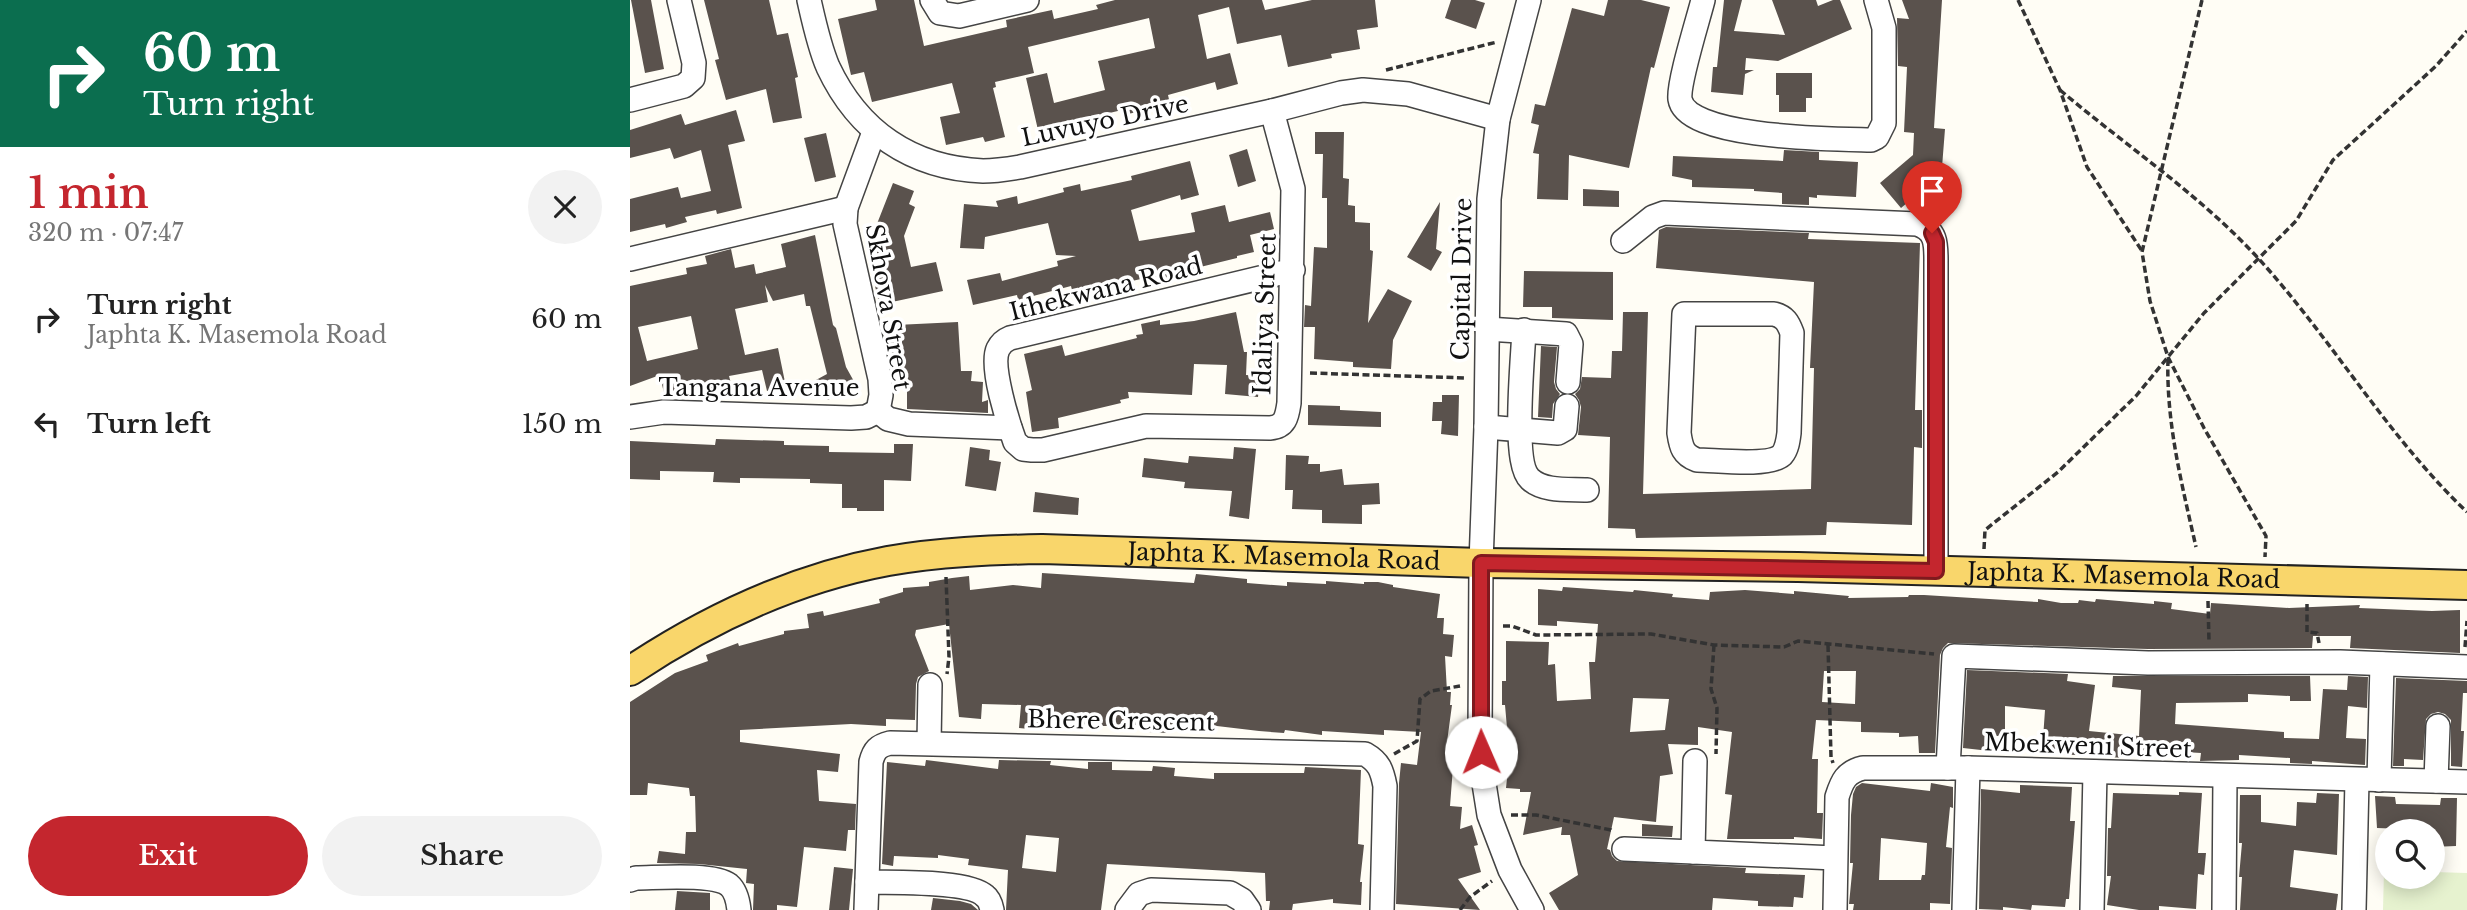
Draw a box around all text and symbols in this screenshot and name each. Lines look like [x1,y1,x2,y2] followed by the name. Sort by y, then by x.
[143,23,280,84] text: 60 m
[28,28,119,119] icon: right
[143,84,314,124] text: Turn right
[1019,89,1191,152] street label: Luvuyo Drive
[1902,161,1962,233] pin
[28,167,149,219] text: 1 min
[528,170,602,244] button: close
[1913,172,1951,210] icon: arrive
[1446,197,1477,361] street label: Capital Drive
[28,219,183,247] text: 320 m · 07:47
[860,221,917,392] street label: Skhova Street
[1247,233,1282,395] street label: Idaliya Street
[1007,251,1205,326] street label: Ithekwana Road
[87,289,232,321] text: Turn right
[28,300,66,338] icon: right
[531,303,602,335] text: 60 m
[87,321,387,349] text: Japhta K. Masemola Road
[658,373,860,402] street label: Tangana Avenue
[28,405,66,443] icon: left
[87,408,211,440] text: Turn left
[522,408,602,440] text: 150 m
[1124,537,1441,576] street label: Japhta K. Masemola Road
[1964,556,2281,594] street label: Japhta K. Masemola Road
[1027,704,1215,737] street label: Bhere Crescent
[1444,715,1518,789] position arrow
[1984,727,2192,764] street label: Mbekweni Street
[28,816,308,896] button: Exit
[322,816,602,896] button: Share
[2375,819,2445,889] map controls
[2375,819,2445,889] button: search

